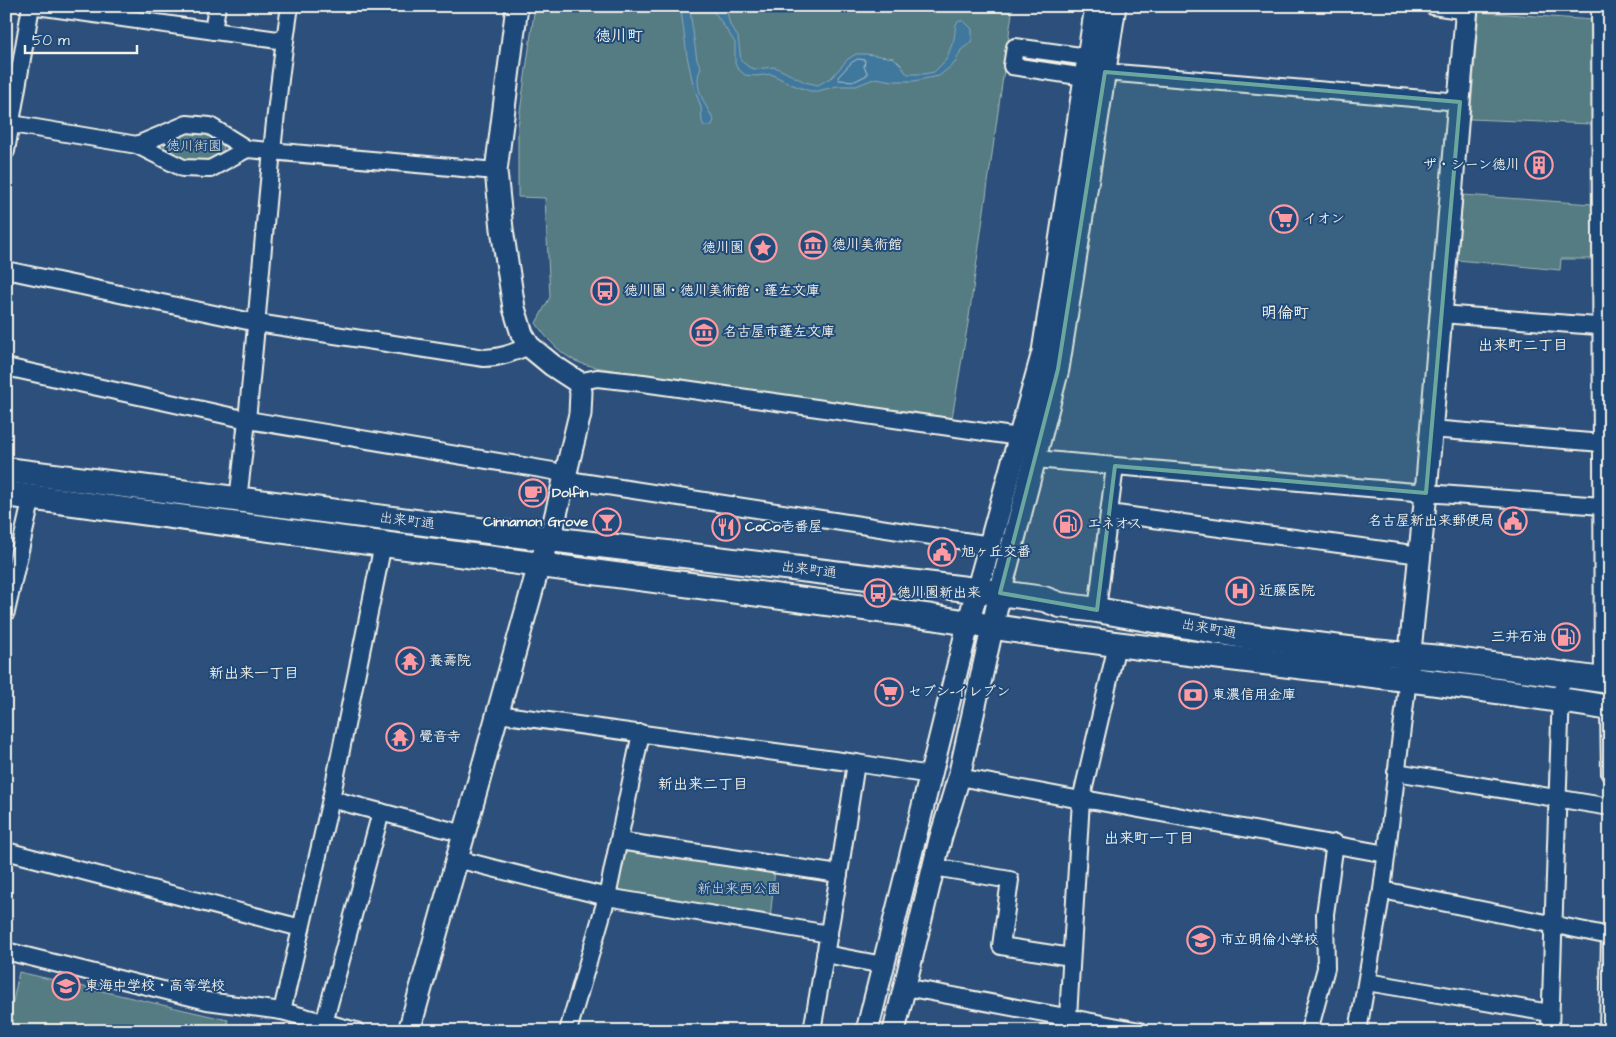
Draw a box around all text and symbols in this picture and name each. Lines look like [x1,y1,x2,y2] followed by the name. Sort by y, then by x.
[25,22,138,54] scale bar
[595,25,643,47] district label: 徳川町
[32,30,70,51] text: 50 m
[166,136,222,156] park label: 徳川街園
[1524,150,1554,180] building icon: ザ・シーン徳川
[1423,155,1520,175] place label: ザ・シーン徳川
[1269,204,1299,234] supermarket icon: イオン
[1303,209,1345,229] place label: イオン
[798,230,828,260] museum icon: 徳川美術館
[748,233,778,263] place icon: 徳川園
[832,235,902,255] place label: 徳川美術館
[702,238,744,258] place label: 徳川園
[590,276,620,306] bus stop icon: 徳川園・徳川美術館・蓬左文庫
[624,281,820,301] place label: 徳川園・徳川美術館・蓬左文庫
[1261,302,1309,324] district label: 明倫町
[689,317,719,347] museum icon: 名古屋市蓬左文庫
[723,322,835,342] place label: 名古屋市蓬左文庫
[1478,335,1568,356] district label: 出来町二丁目
[518,478,548,508] cafe icon: Dolfin
[552,483,589,503] place label: Dolfin
[1498,506,1528,536] public building icon: 名古屋新出来郵便局
[592,507,622,537] bar icon: Cinnamon Grove
[378,508,436,534] street label: 出来町通
[1053,509,1083,539] fuel station icon: エネオス
[1368,511,1494,531] place label: 名古屋新出来郵便局
[483,512,588,532] place label: Cinnamon Grove
[711,512,741,542] restaurant icon: CoCo壱番屋
[1087,514,1142,534] place label: エネオス
[745,517,823,537] place label: CoCo壱番屋
[927,537,957,567] public building icon: 旭ヶ丘交番
[961,542,1031,562] place label: 旭ヶ丘交番
[780,557,838,583] street label: 出来町通
[1225,576,1255,606] hospital icon: 近藤医院
[863,578,893,608] bus stop icon: 徳川園新出来
[1259,581,1315,601] place label: 近藤医院
[897,583,981,603] place label: 徳川園新出来
[1180,614,1238,644] street label: 出来町通
[1551,622,1581,652] fuel station icon: 三井石油
[1491,627,1547,647] place label: 三井石油
[395,646,425,676] temple icon: 養壽院
[429,651,471,671] place label: 養壽院
[209,663,299,684] district label: 新出来一丁目
[874,677,904,707] supermarket icon: セブン-イレブン
[1178,680,1208,710] bank icon: 東濃信用金庫
[908,682,1010,702] place label: セブン-イレブン
[1212,685,1296,705] place label: 東濃信用金庫
[385,722,415,752] temple icon: 覺音寺
[419,727,461,747] place label: 覺音寺
[658,774,748,795] district label: 新出来二丁目
[1104,828,1194,849] district label: 出来町一丁目
[697,879,781,899] park label: 新出来西公園
[1186,925,1216,955] school or university icon: 市立明倫小学校
[1220,930,1318,950] place label: 市立明倫小学校
[51,971,81,1001] school or university icon: 東海中学校・高等学校
[85,976,225,996] place label: 東海中学校・高等学校

